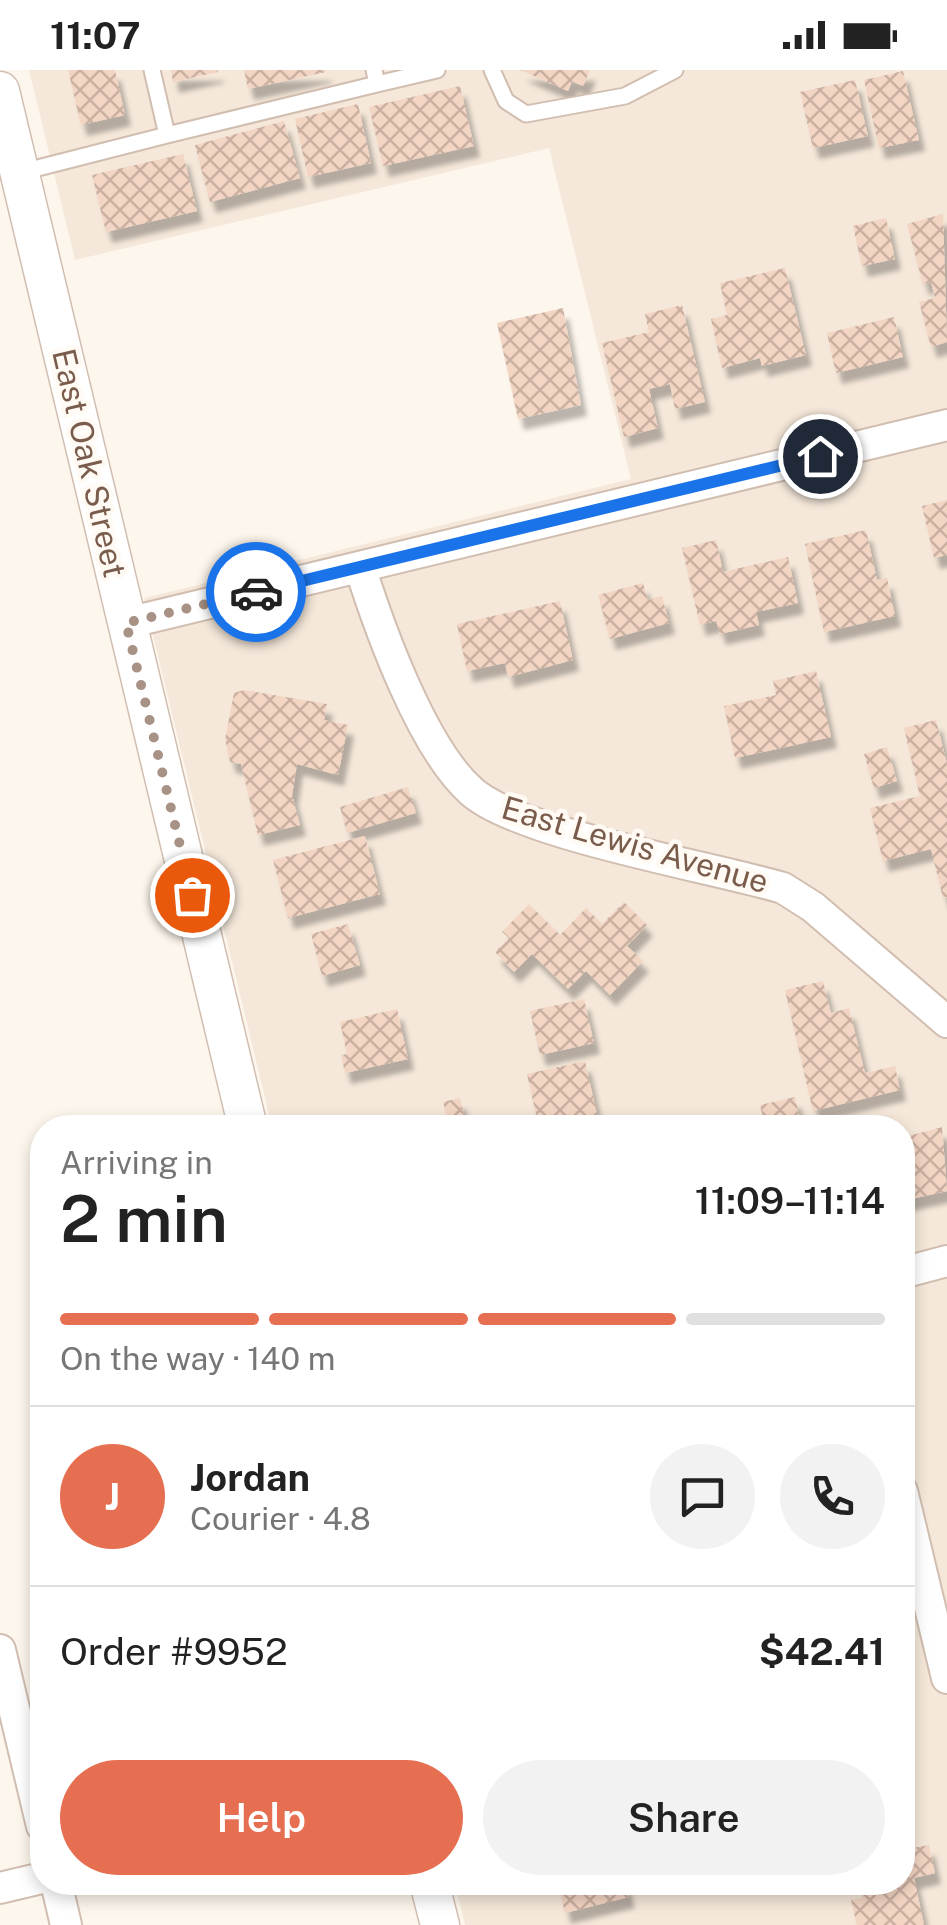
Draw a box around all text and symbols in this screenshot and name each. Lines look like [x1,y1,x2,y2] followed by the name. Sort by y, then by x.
[50,13,140,58] text: 11:07
[45,345,134,581] street label: East Oak Street
[778,414,863,499] pin
[793,429,848,484] icon: home
[206,542,306,642] courier
[229,565,284,620] icon: car
[498,789,773,900] street label: East Lewis Avenue
[150,853,235,938] pin
[165,868,220,923] icon: bag
[60,1144,213,1181] text: Arriving in
[695,1178,885,1223] text: 11:09–11:14
[60,1180,228,1257] text: 2 min
[60,1340,336,1377] text: On the way · 140 m
[650,1444,755,1549] button: chat
[780,1444,885,1549] button: phone
[190,1455,310,1500] text: Jordan
[105,1474,120,1519] text: J
[190,1500,371,1537] text: Courier · 4.8
[60,1629,288,1674] text: Order #9952
[759,1629,885,1674] text: $42.41
[60,1760,463,1875] button: Help
[483,1760,885,1875] button: Share

